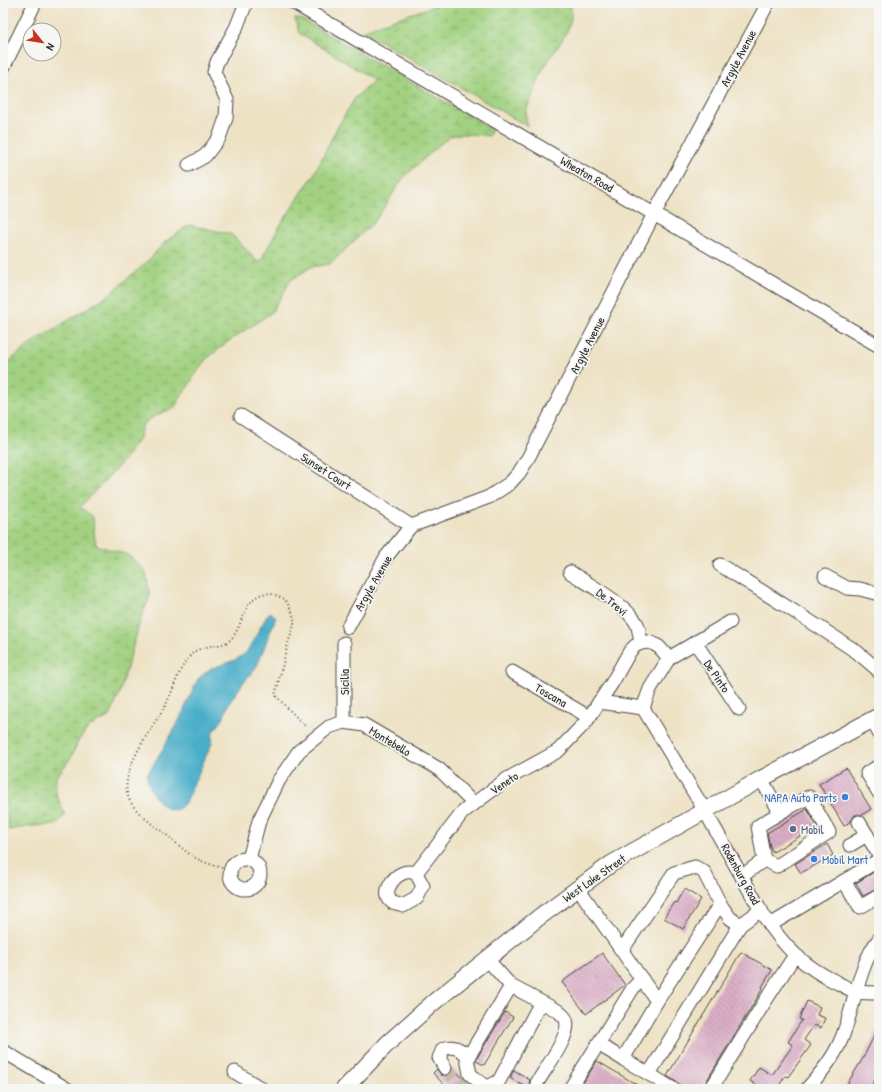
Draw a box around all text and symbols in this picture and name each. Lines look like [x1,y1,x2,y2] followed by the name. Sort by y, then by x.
[22,22,62,62] north arrow
[716,26,760,89] street label: Argyle Avenue
[43,41,58,53] text: N
[557,152,617,196] street label: Wheaton Road
[565,313,609,377] street label: Argyle Avenue
[297,448,355,494] street label: Sunset Court
[350,552,396,614] street label: Argyle Avenue
[593,584,631,620] street label: De Trevi
[700,656,734,696] street label: De Pinto
[336,669,353,695] street label: Sicilia
[532,679,570,711] street label: Toscana
[366,722,414,760] street label: Montebello
[487,767,522,799] street label: Veneto
[764,789,837,806] place label: NAPA Auto Parts
[840,792,850,802] marker: NAPA Auto Parts
[801,821,825,838] place label: Mobil
[788,824,798,834] marker: Mobil
[717,840,765,908] street label: Rodenburg Road
[559,850,630,906] street label: West Lake Street
[822,851,869,868] place label: Mobil Mart
[809,854,819,864] marker: Mobil Mart

